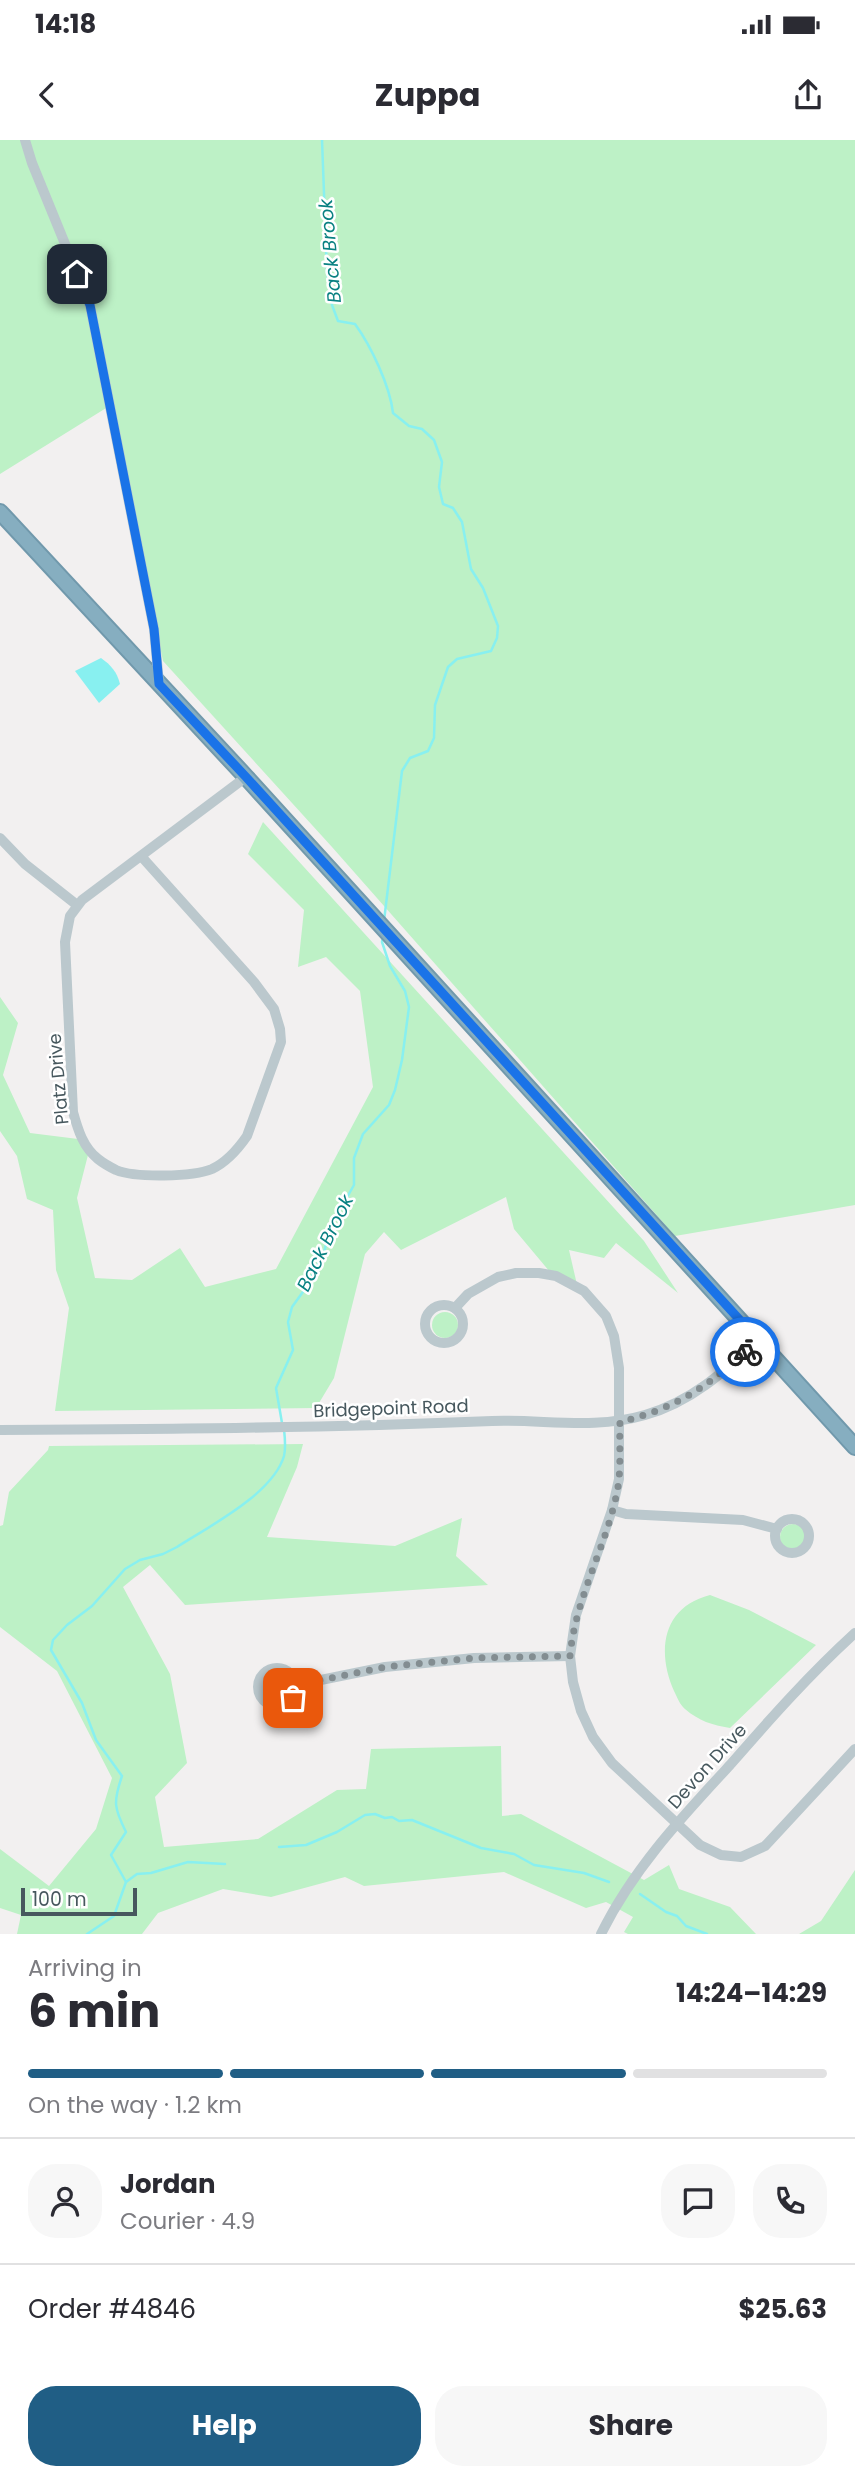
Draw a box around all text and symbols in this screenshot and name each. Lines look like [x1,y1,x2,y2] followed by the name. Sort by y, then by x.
[35,6,96,42] text: 14:18
[375,72,480,117] text: Zuppa
[28,76,66,114] icon: back
[789,76,827,114] icon: share
[312,197,348,304] water label: Back Brook
[47,244,107,304] pin
[58,255,96,293] icon: home
[42,1032,74,1126] street label: Platz Drive
[290,1189,361,1296] water label: Back Brook
[710,1317,780,1387] courier
[726,1333,764,1371] icon: bike
[313,1393,469,1423] street label: Bridgepoint Road
[263,1668,323,1728] pin
[274,1679,312,1717] icon: bag
[662,1718,752,1814] street label: Devon Drive
[21,1885,136,1917] scale bar
[32,1886,87,1913] text: 100 m
[28,1952,142,1984] text: Arriving in
[676,1975,827,2011] text: 14:24–14:29
[28,1979,160,2043] text: 6 min
[28,2089,242,2121] text: On the way · 1.2 km
[28,2164,102,2238] button: person
[661,2164,735,2238] button: chat
[753,2164,827,2238] button: phone
[120,2166,216,2202] text: Jordan
[120,2205,255,2237] text: Courier · 4.9
[28,2291,196,2327] text: Order #4846
[739,2291,827,2327] text: $25.63
[28,2386,421,2466] button: Help
[435,2386,827,2466] button: Share

